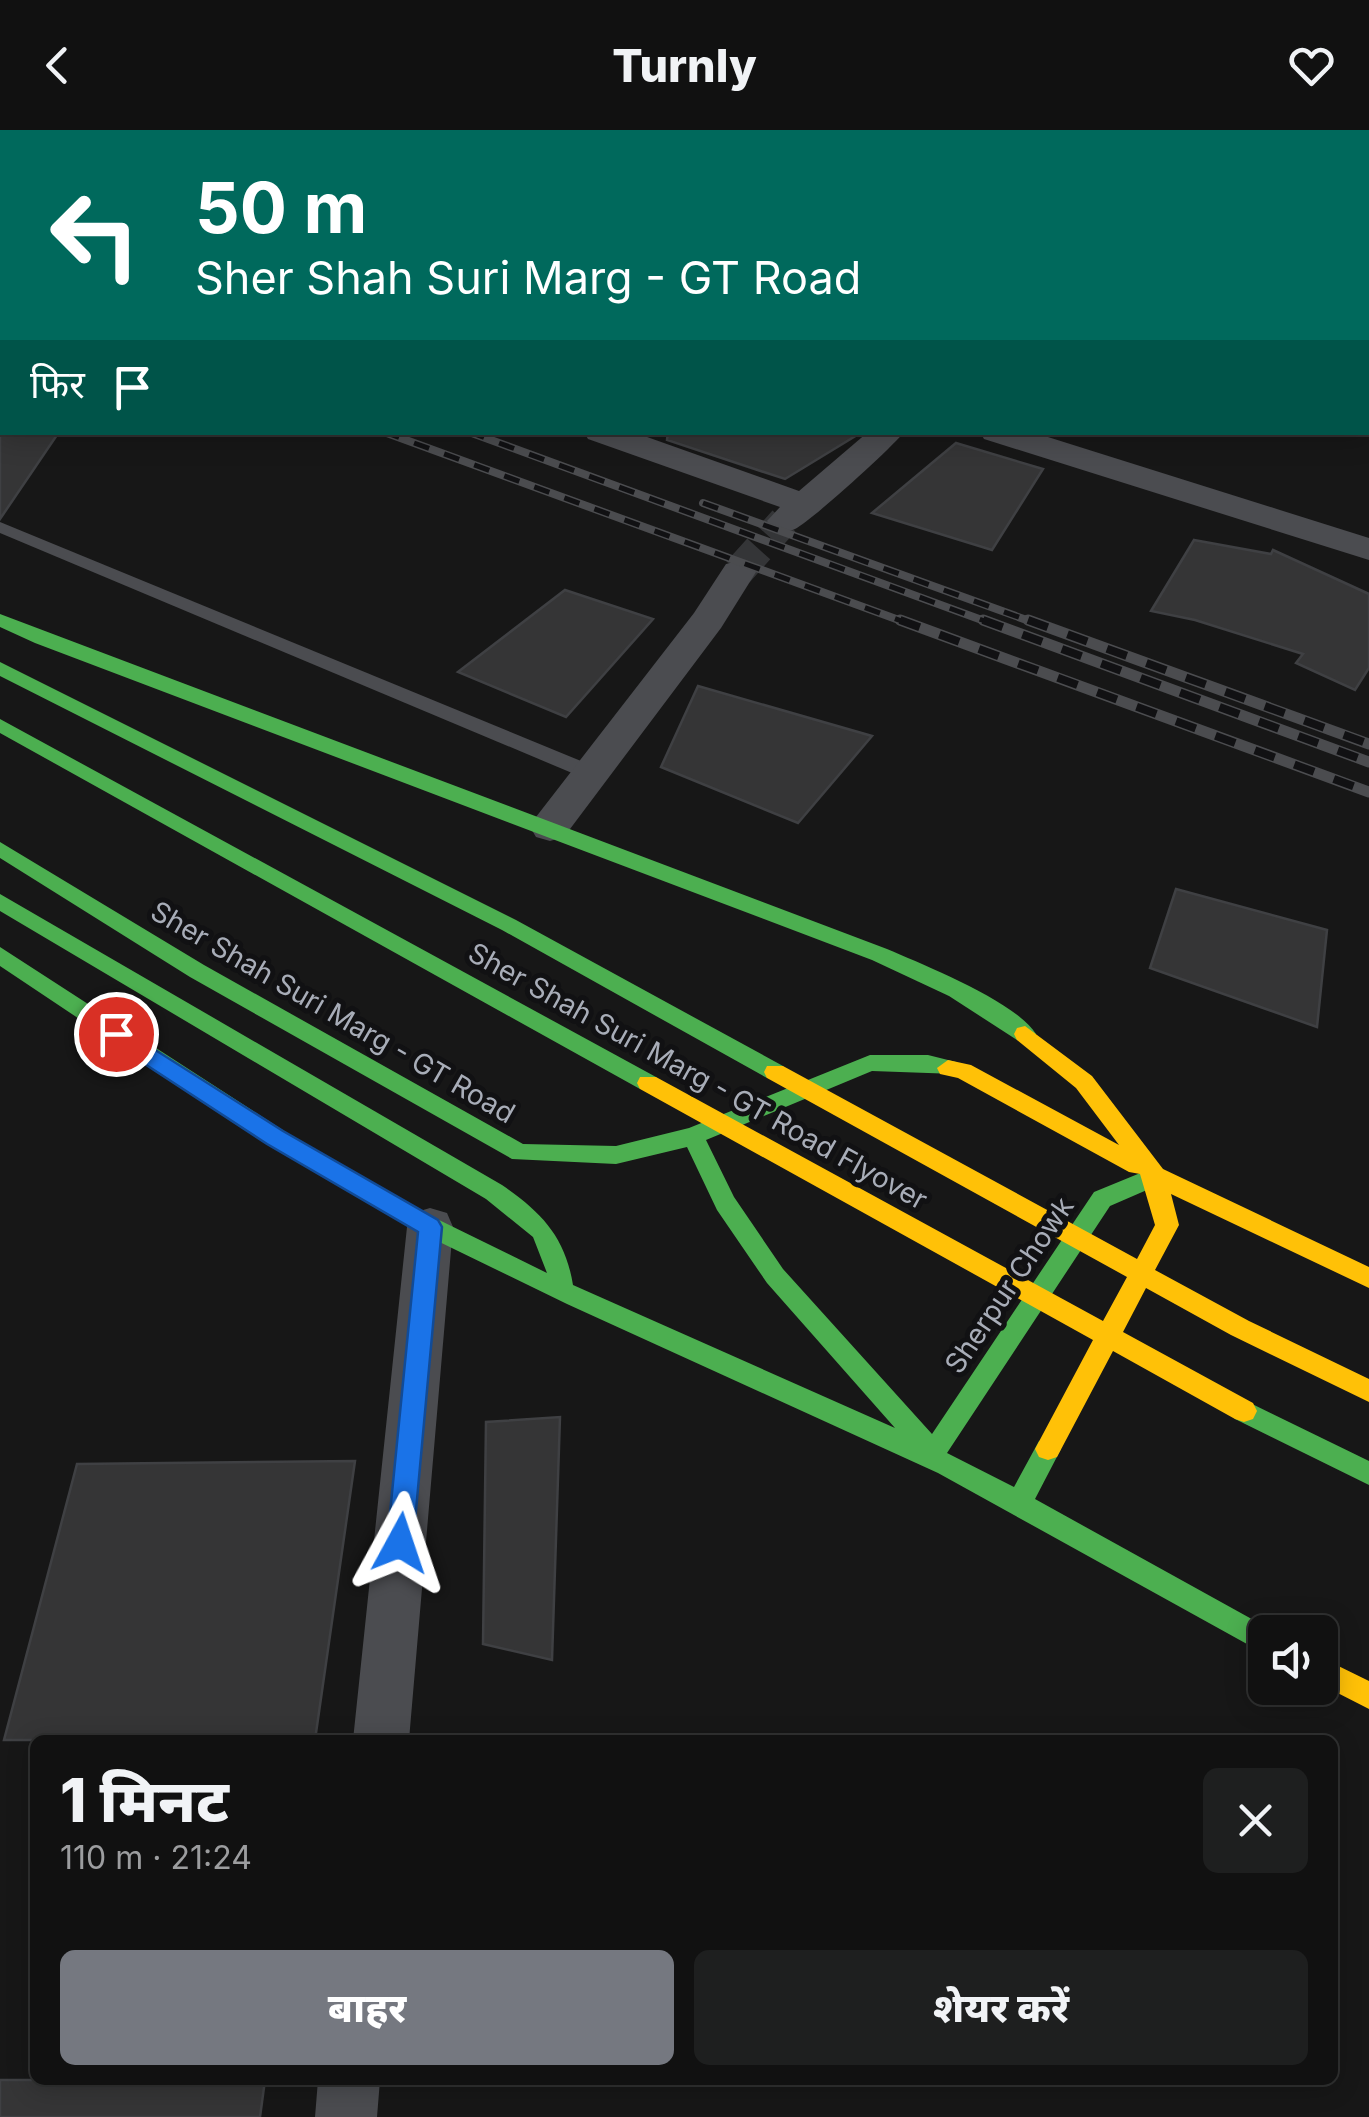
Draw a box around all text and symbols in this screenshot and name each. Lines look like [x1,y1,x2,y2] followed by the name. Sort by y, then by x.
[30,38,85,93] icon: back
[612,38,757,93] text: Turnly
[1284,38,1339,93] icon: heart
[195,165,367,250] text: 50 m
[30,170,160,300] icon: left
[195,250,861,305] text: Sher Shah Suri Marg - GT Road
[105,360,160,415] icon: arrive
[30,361,85,407] text: फिर
[145,894,521,1130] street label: Sher Shah Suri Marg - GT Road
[463,935,933,1217] street label: Sher Shah Suri Marg - GT Road Flyover
[74,992,159,1077] pin
[89,1007,144,1062] icon: arrive
[937,1190,1081,1380] street label: Sherpur Chowk
[348,1491,452,1595] position arrow
[1248,1615,1338,1705] map controls
[1248,1615,1338,1705] button: sound
[60,1764,229,1836] text: 1 मिनट
[1203,1768,1308,1873] button: close
[60,1838,252,1877] text: 110 m · 21:24
[60,1950,674,2065] button: बाहर
[694,1950,1308,2065] button: शेयर करें

